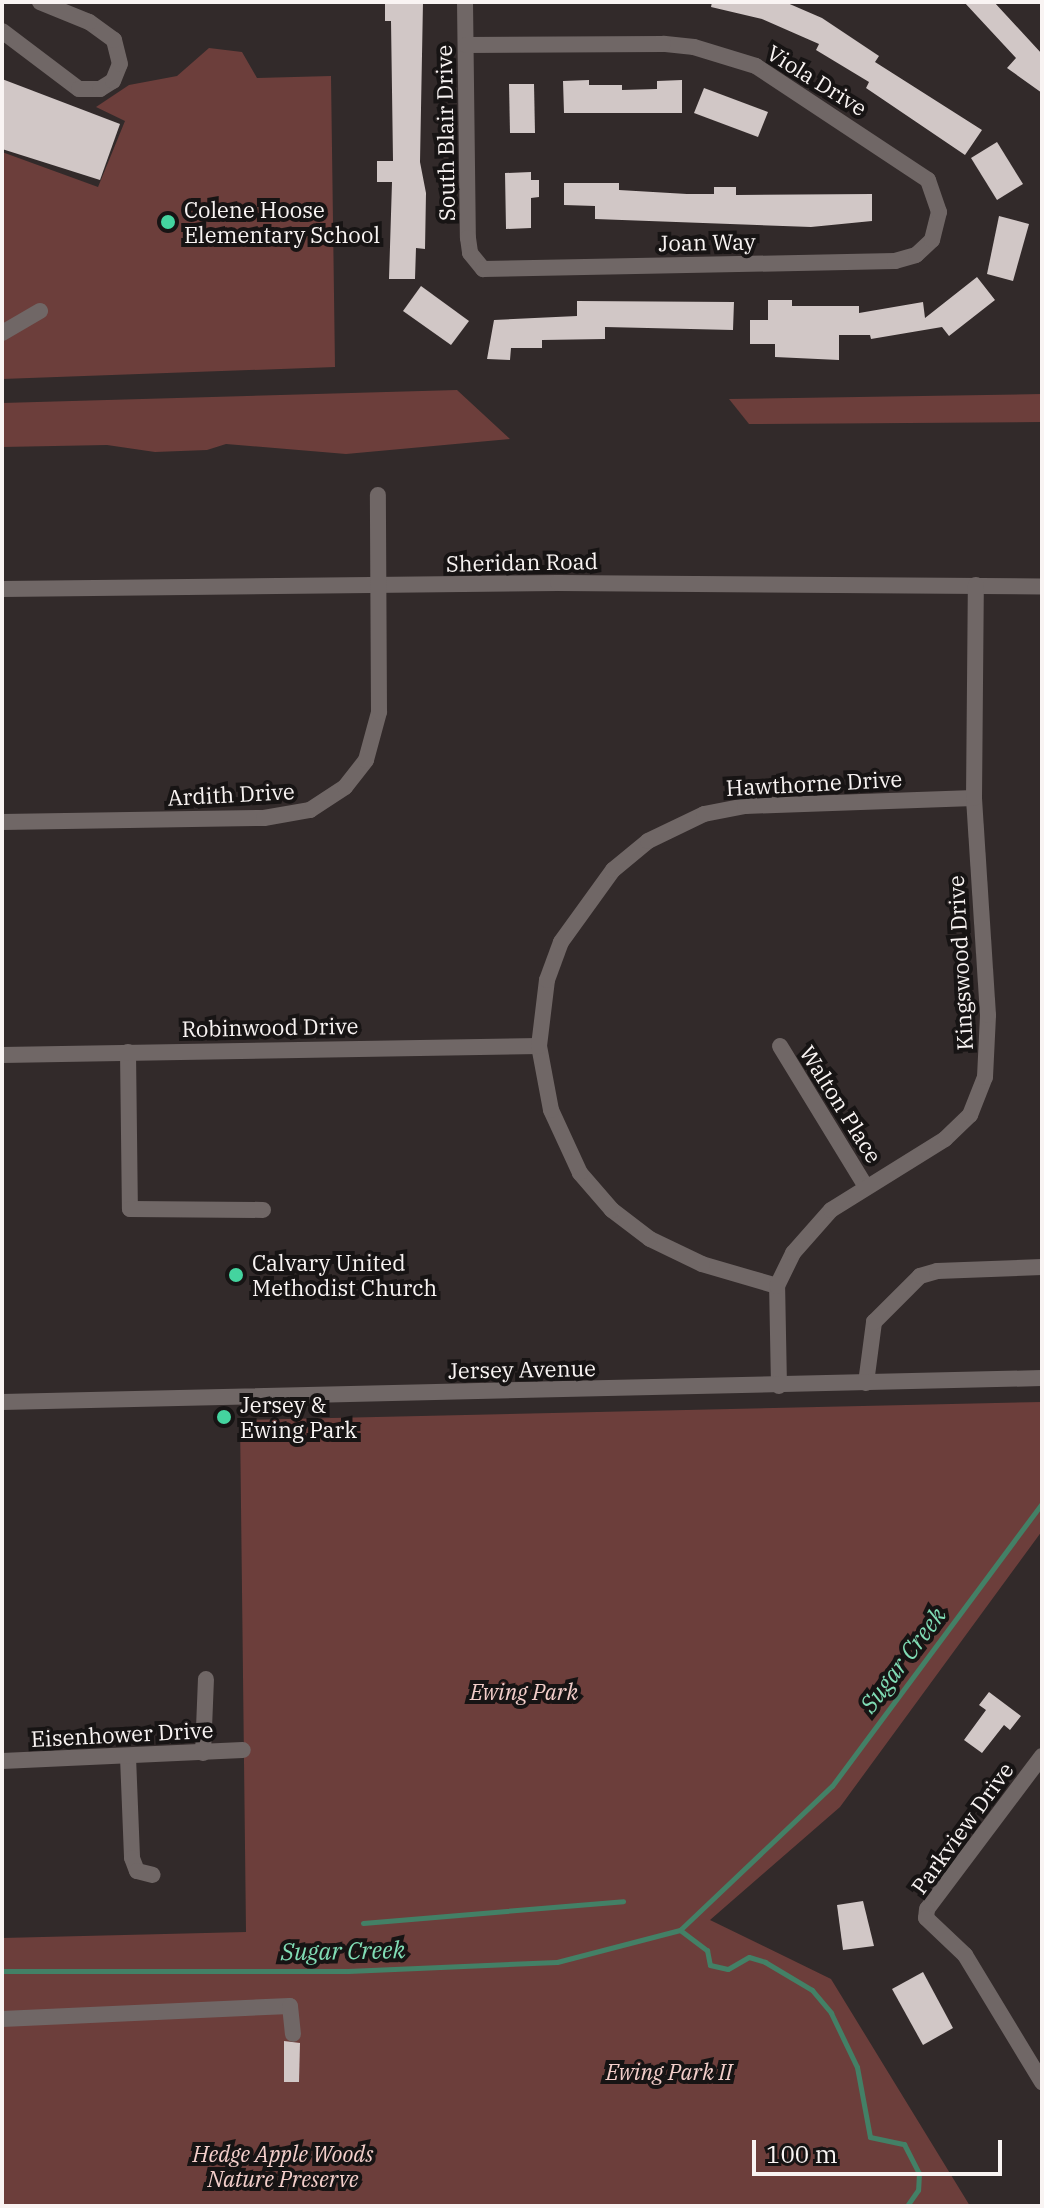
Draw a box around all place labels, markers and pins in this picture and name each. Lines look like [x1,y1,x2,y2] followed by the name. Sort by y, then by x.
[184,196,380,248] place label: Colene Hoose Elementary School
[159,213,177,231] marker: Colene Hoose Elementary School
[252,1249,437,1300] place label: Calvary United Methodist Church
[227,1266,245,1284] marker: Calvary United Methodist Church
[240,1391,357,1442] place label: Jersey & Ewing Park
[215,1408,233,1426] marker: Jersey & Ewing Park

